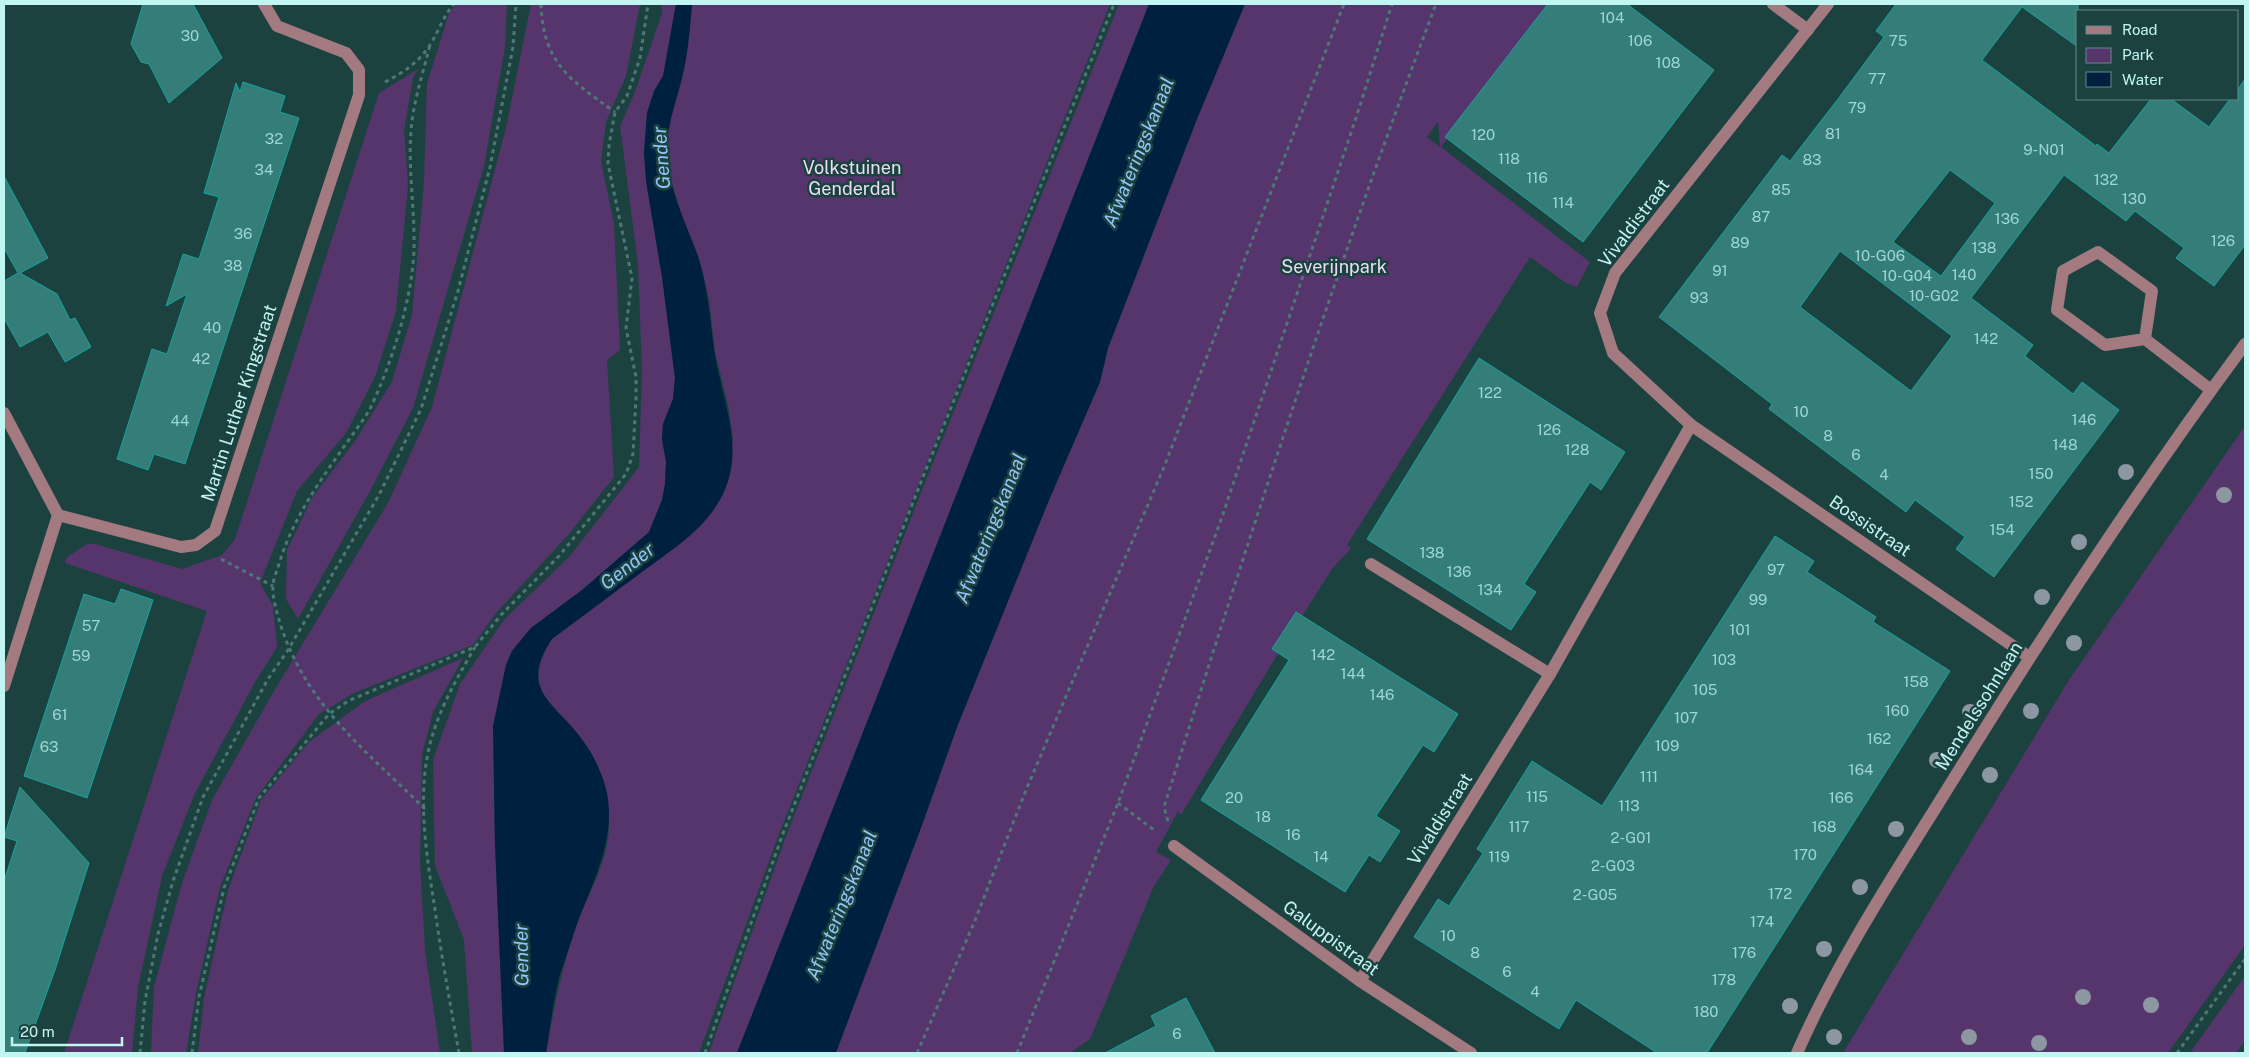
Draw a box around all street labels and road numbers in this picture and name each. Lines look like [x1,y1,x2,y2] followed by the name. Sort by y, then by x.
[1594,175,1674,271] street label: Vivaldistraat
[197,302,280,504] street label: Martin Luther Kingstraat
[1825,491,1915,561] street label: Bossistraat
[1931,638,2027,774] street label: Mendelssohnlaan
[1403,769,1476,869] street label: Vivaldistraat
[1279,896,1384,980] street label: Galuppistraat

